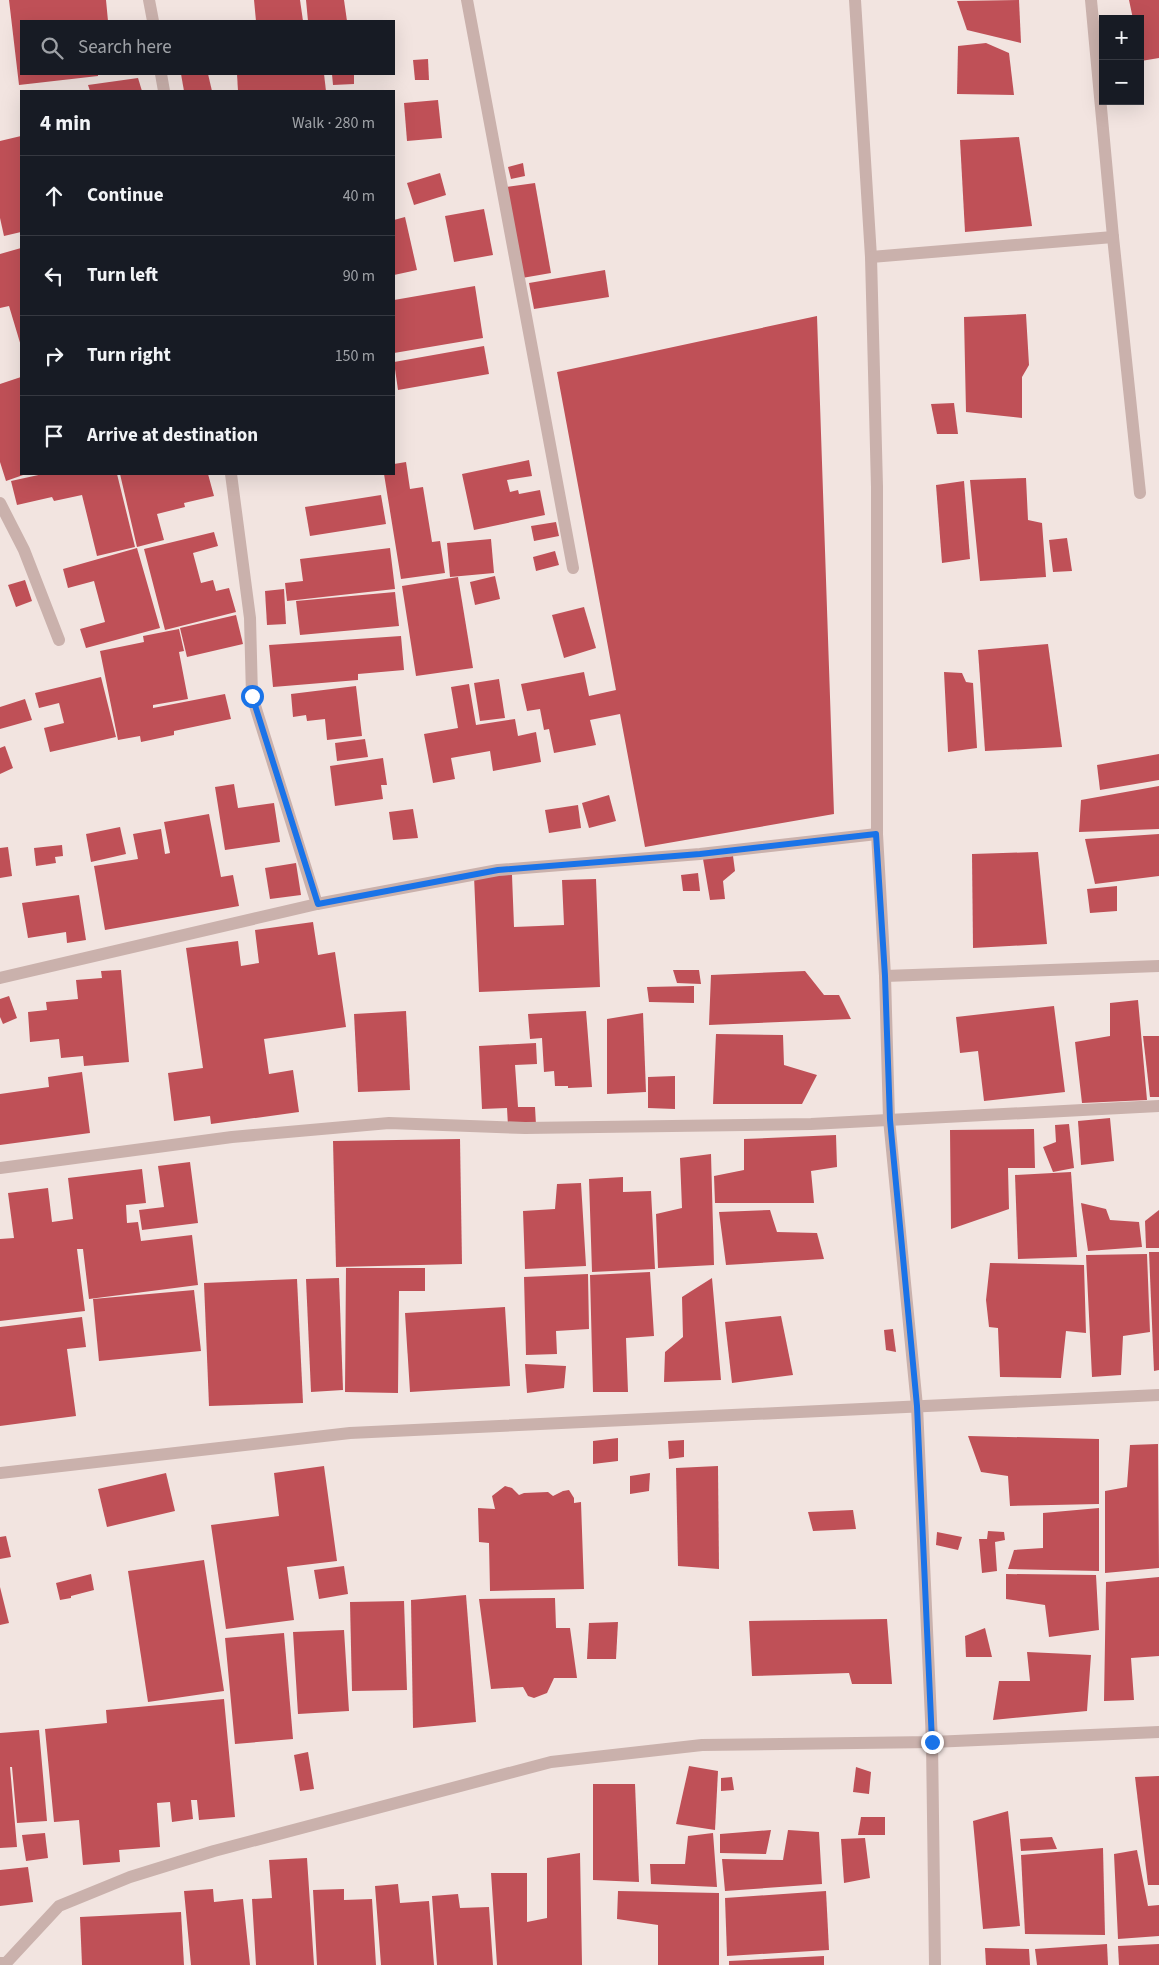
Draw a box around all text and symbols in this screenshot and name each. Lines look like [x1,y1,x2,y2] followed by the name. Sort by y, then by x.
[1099,15,1144,105] map controls
[1099,15,1144,60] button: +
[20,20,395,75] search box
[38,34,66,62] icon: search
[78,34,172,61] text: Search here
[1099,60,1144,105] button: −
[40,108,91,138] text: 4 min
[292,112,375,134] text: Walk · 280 m
[40,182,68,210] icon: ahead
[87,182,164,209] text: Continue
[343,185,375,207] text: 40 m
[40,262,68,290] icon: left
[87,262,158,289] text: Turn left
[343,265,375,287] text: 90 m
[40,342,68,370] icon: right
[87,342,171,369] text: Turn right
[335,345,375,367] text: 150 m
[40,422,68,450] icon: arrive
[87,422,258,449] text: Arrive at destination
[241,685,264,708] route start
[921,1731,944,1754] route end

